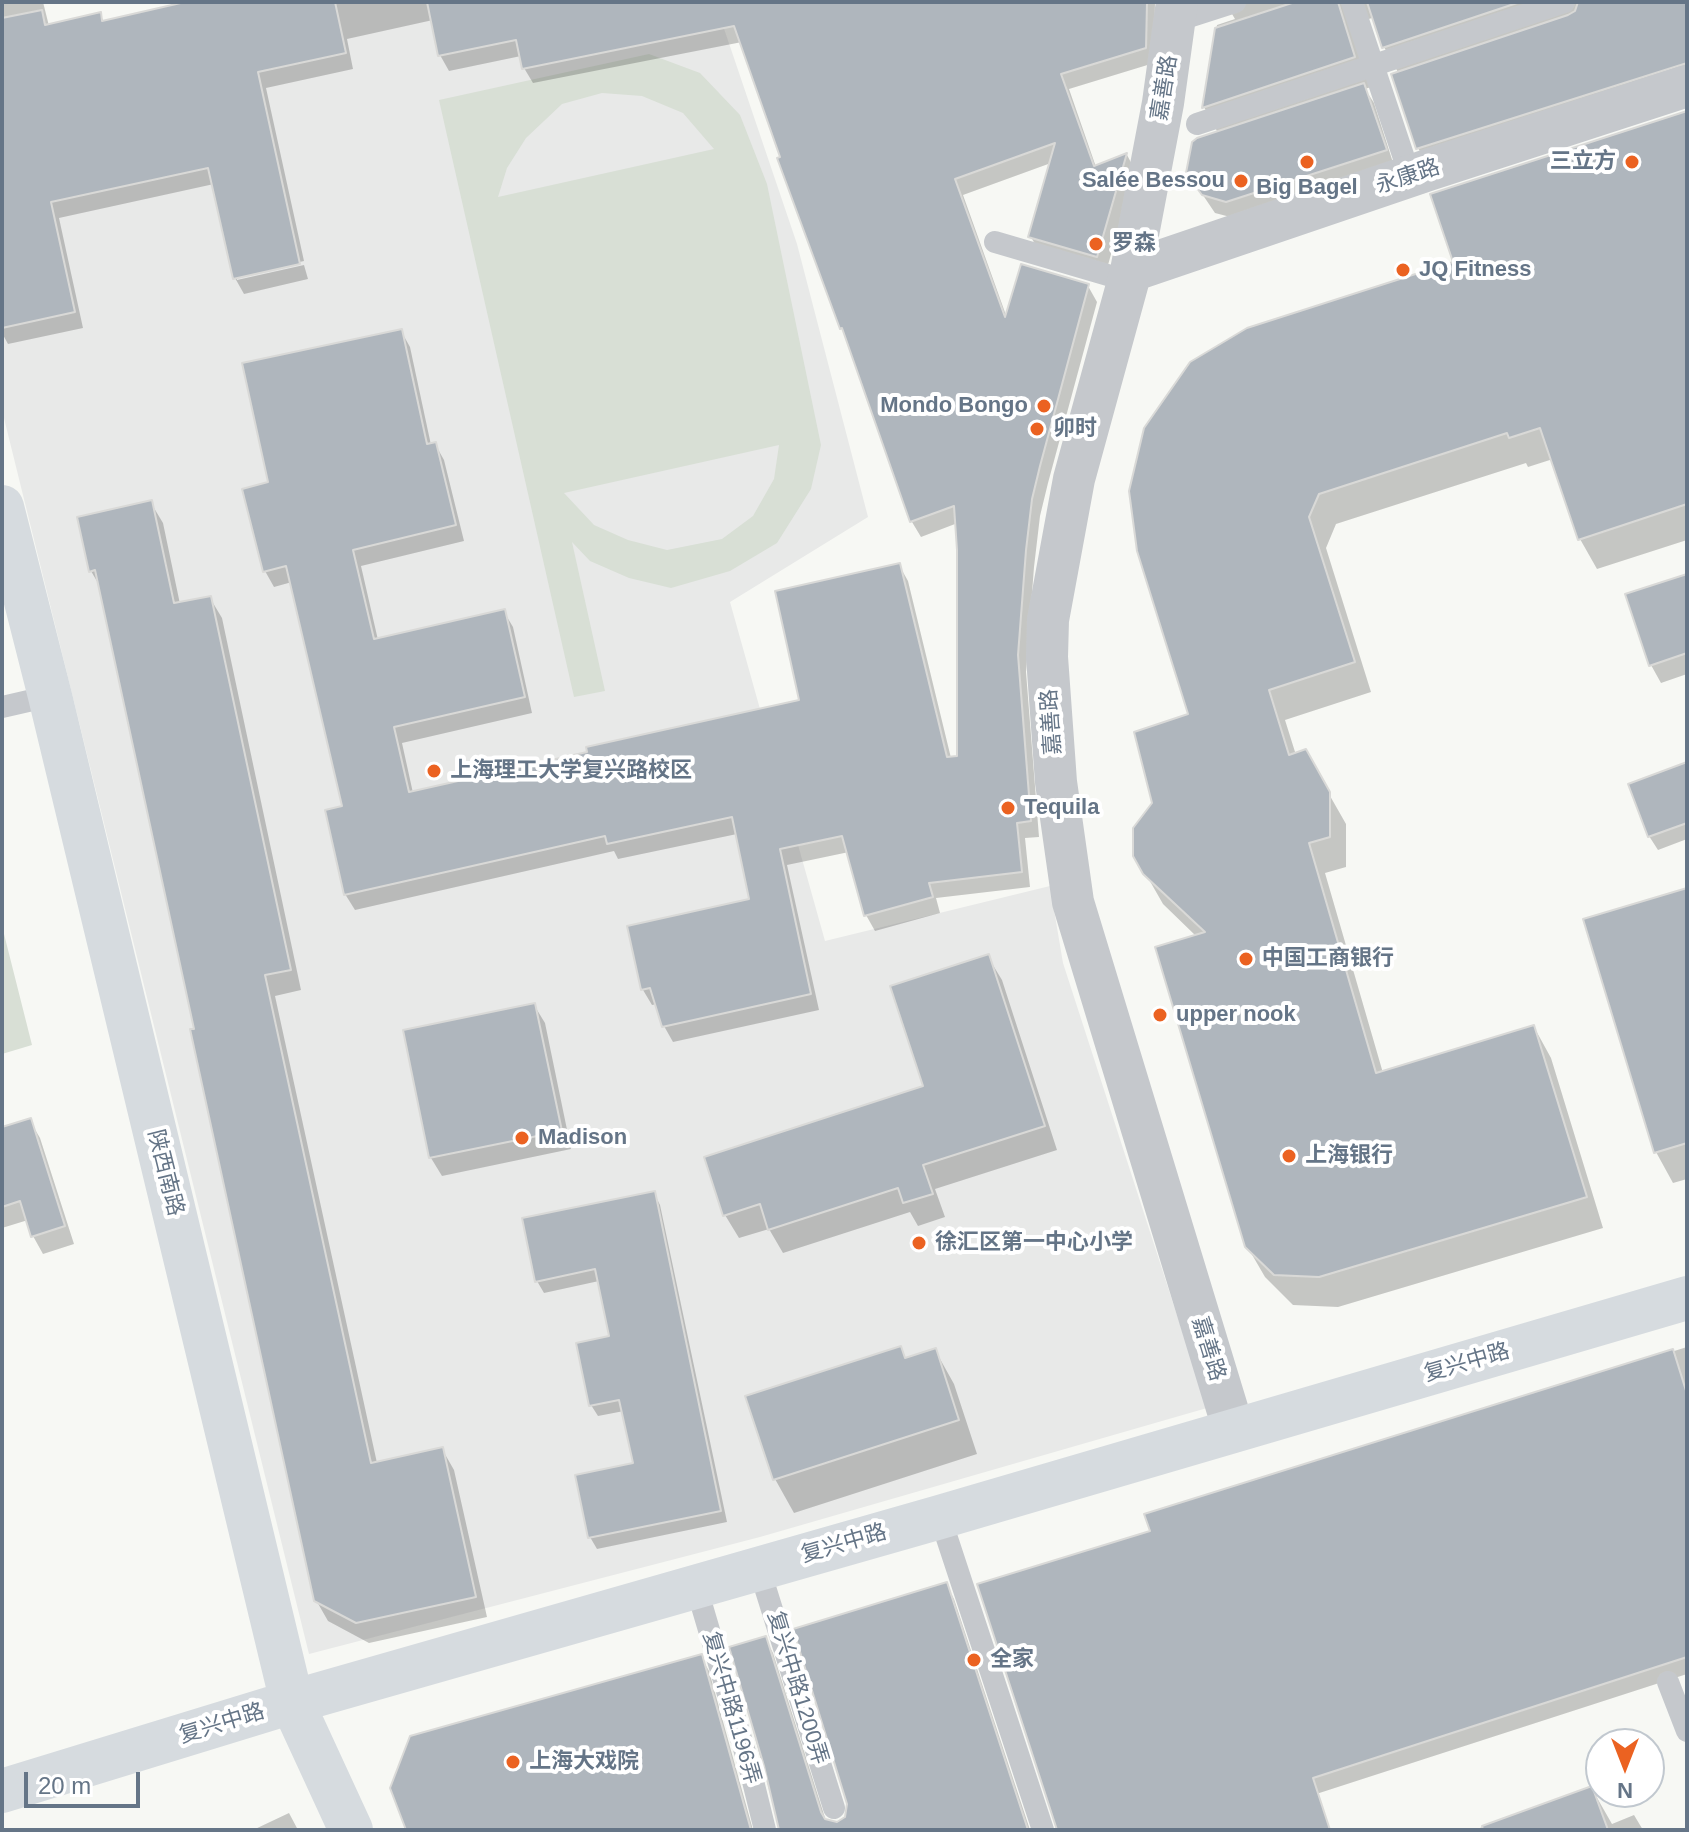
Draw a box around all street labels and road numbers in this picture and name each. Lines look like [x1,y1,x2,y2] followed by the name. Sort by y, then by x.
[1147,53,1183,123] street label: 嘉善路
[1373,154,1443,200] street label: 永康路
[1037,688,1067,756] street label: 嘉善路
[142,1127,188,1219] street label: 陕西南路
[1186,1314,1230,1384] street label: 嘉善路
[1421,1338,1513,1388] street label: 复兴中路
[798,1519,890,1569] street label: 复兴中路
[761,1608,833,1768] street label: 复兴中路1200弄
[697,1629,765,1787] street label: 复兴中路1196弄
[176,1699,268,1749] street label: 复兴中路

